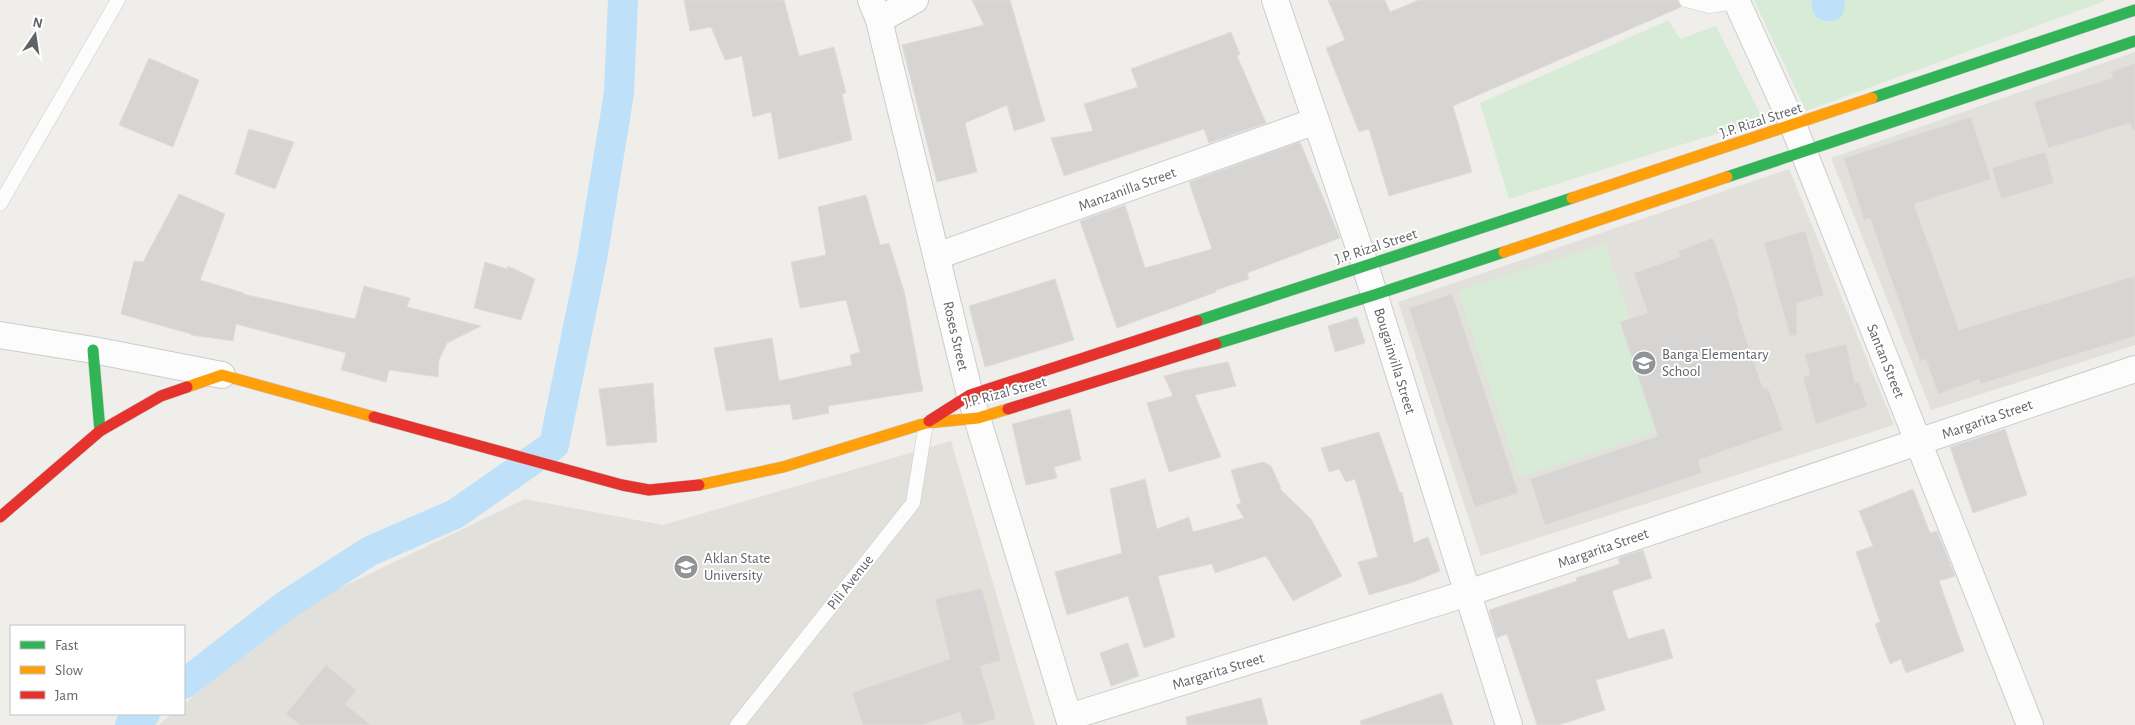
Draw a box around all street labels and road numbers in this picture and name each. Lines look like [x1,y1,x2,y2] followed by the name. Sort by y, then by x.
[1718,100,1804,141] street label: J.P. Rizal Street
[1076,165,1178,214] street label: Manzanilla Street
[1333,226,1419,267] street label: J.P. Rizal Street
[940,300,971,373] street label: Roses Street
[1371,306,1418,416] street label: Bougainvilla Street
[1864,322,1907,401] street label: Santan Street
[962,374,1048,411] street label: J.P. Rizal Street
[1940,397,2035,442] street label: Margarita Street
[1556,526,1651,571] street label: Margarita Street
[824,552,876,613] street label: Pili Avenue
[1170,650,1266,693] street label: Margarita Street

